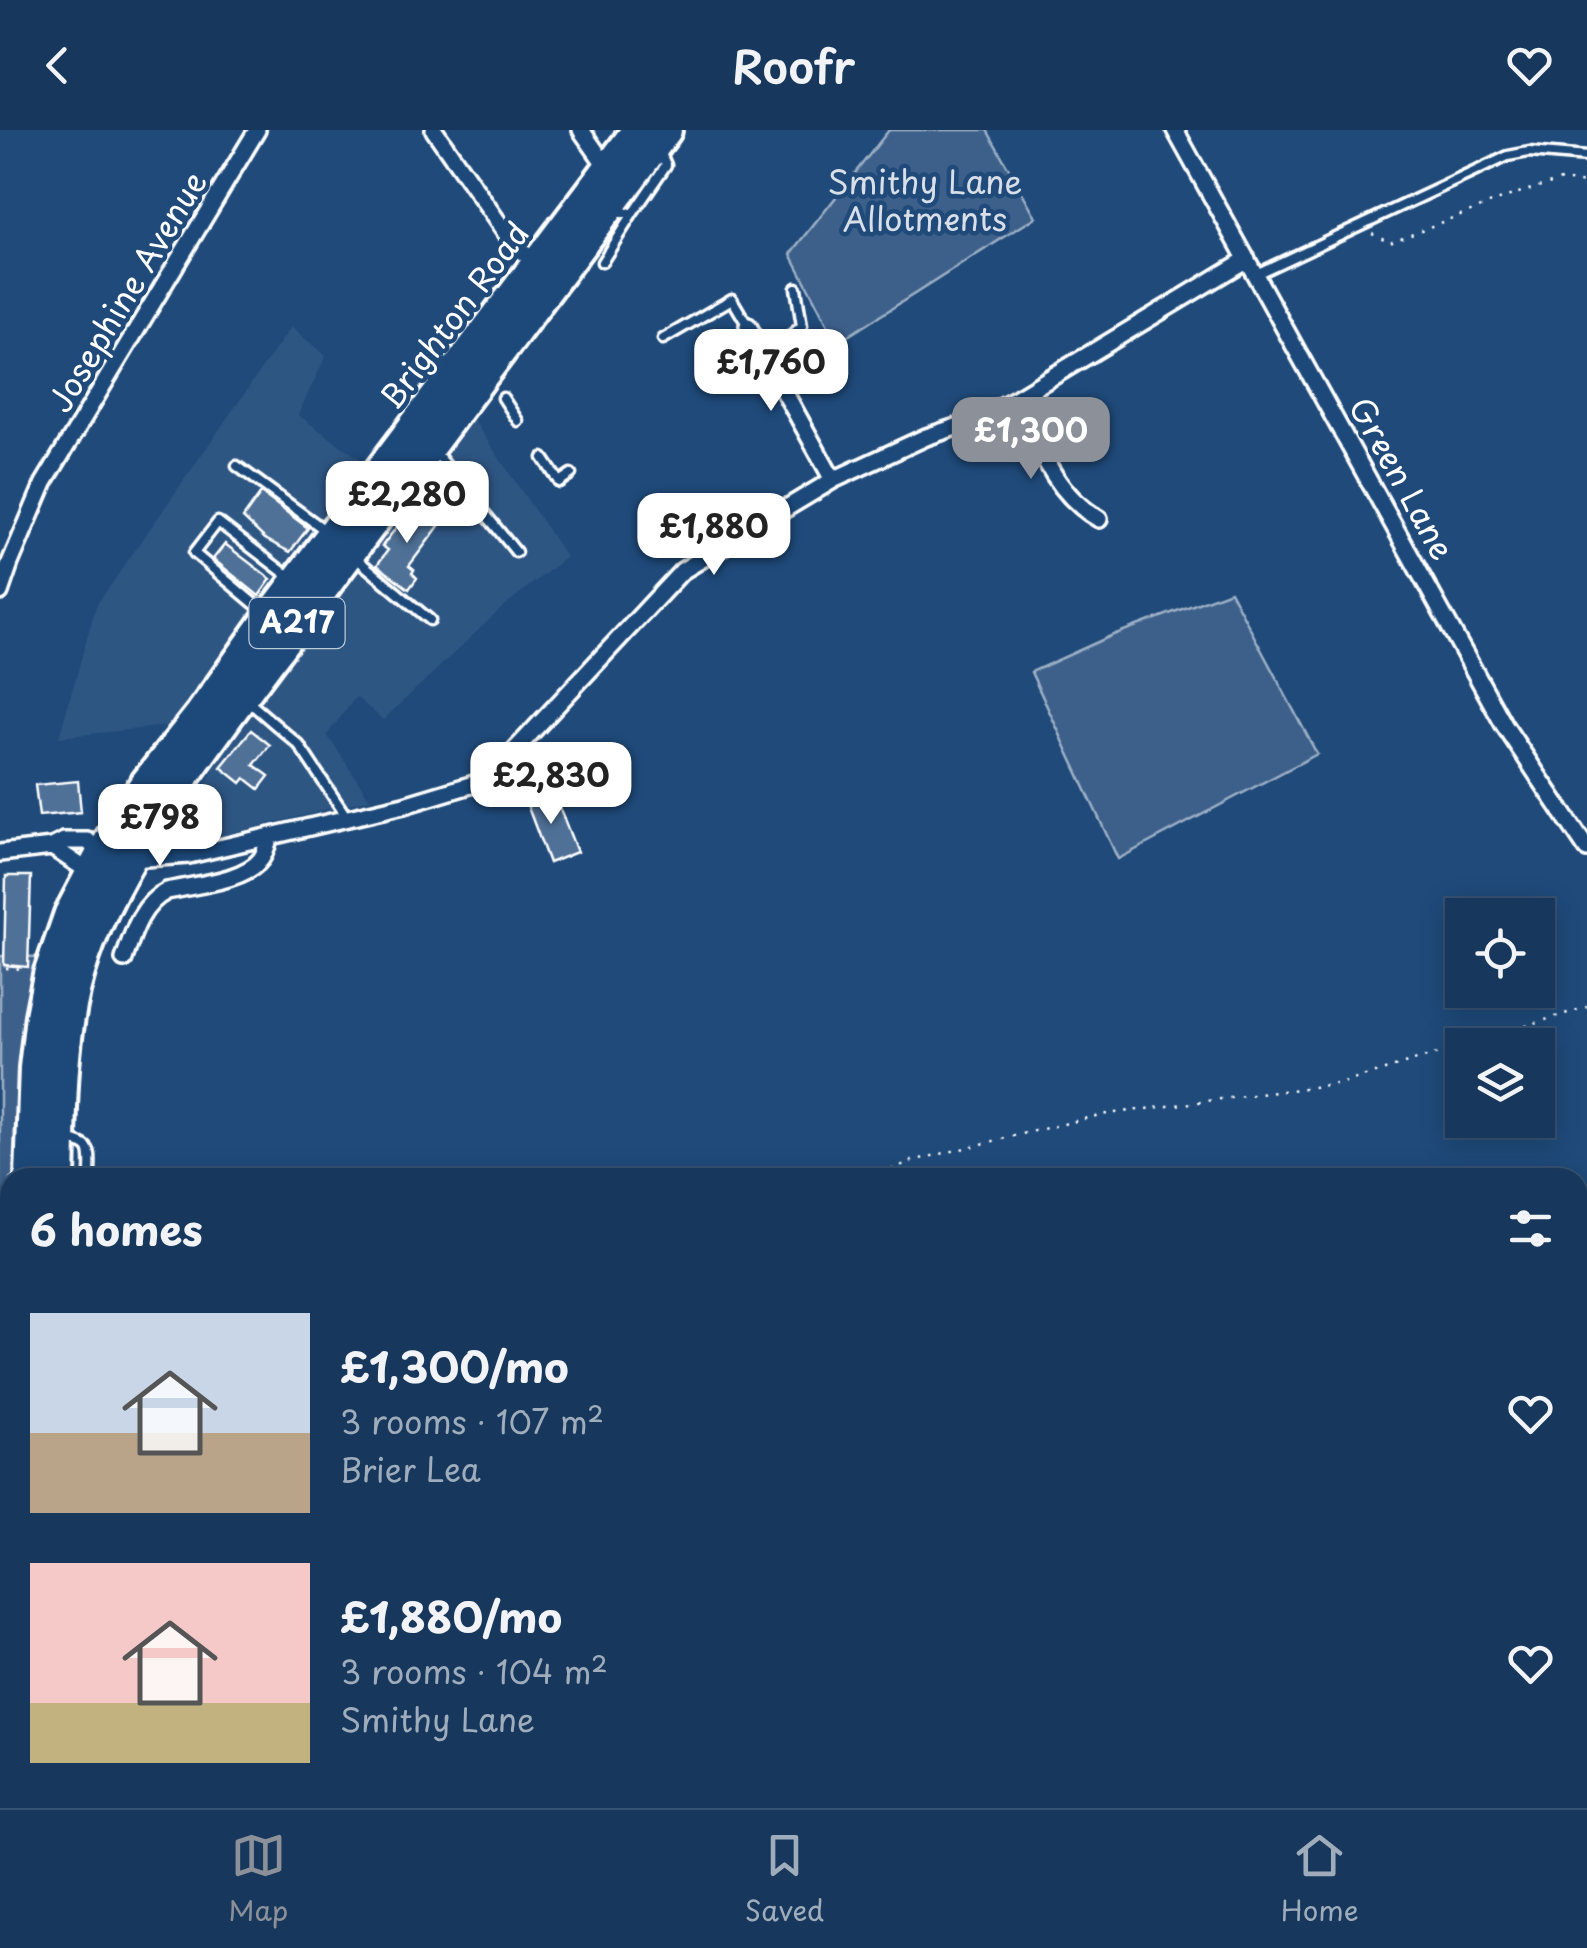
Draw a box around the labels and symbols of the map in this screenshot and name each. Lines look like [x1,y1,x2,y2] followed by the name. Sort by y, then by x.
[827,157,1023,242] park label: Smithy Lane Allotments
[35,161,217,421] street label: Josephine Avenue
[367,211,540,419] street label: Brighton Road
[690,329,852,414] pin: £1,760
[1338,388,1467,568] street label: Green Lane
[950,397,1112,482] pin: £1,300
[326,461,488,546] pin: £2,280
[633,493,795,578] pin: £1,880
[250,598,344,648] road number: A217
[470,742,632,827] pin: £2,830
[101,784,219,869] pin: £798

